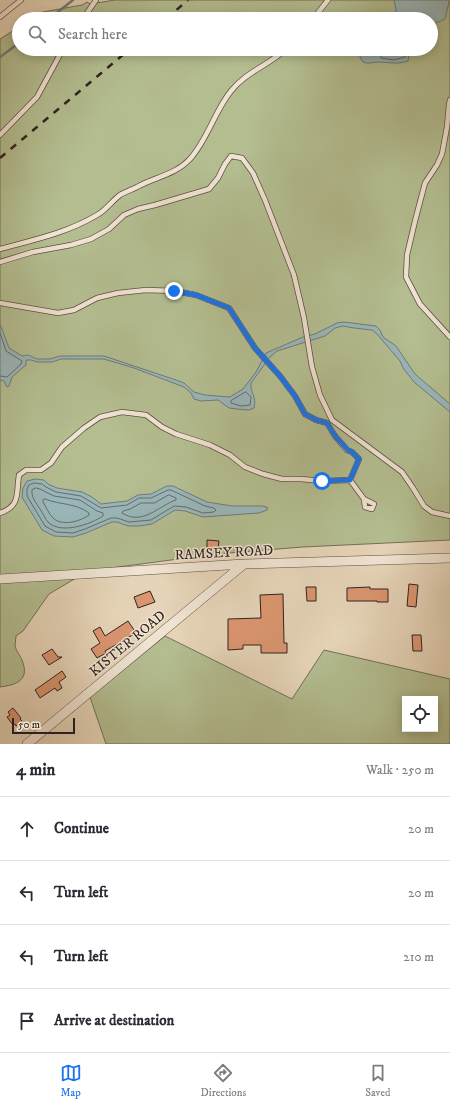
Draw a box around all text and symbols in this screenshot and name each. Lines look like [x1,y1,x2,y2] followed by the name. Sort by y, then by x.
[12,12,438,56] search box
[26,23,48,45] icon: search
[58,25,127,44] text: Search here
[165,282,183,300] route end
[313,472,331,490] route start
[174,541,274,565] street label: RAMSEY ROAD
[86,607,169,681] street label: KISTER ROAD
[402,696,438,732] map controls
[402,696,438,732] button: locate
[12,716,75,735] scale bar
[18,718,40,732] text: 50 m
[16,759,55,781] text: 4 min
[366,762,434,778] text: Walk · 250 m
[16,818,38,840] icon: ahead
[54,819,109,838] text: Continue
[408,821,434,837] text: 20 m
[16,882,38,904] icon: left
[54,883,108,902] text: Turn left
[408,885,434,901] text: 20 m
[16,946,38,968] icon: left
[54,947,108,966] text: Turn left
[403,949,434,965] text: 210 m
[16,1010,38,1032] icon: arrive
[54,1011,174,1030] text: Arrive at destination
[60,1062,82,1100] tab: Map
[201,1062,246,1100] tab: Directions
[365,1062,390,1100] tab: Saved

